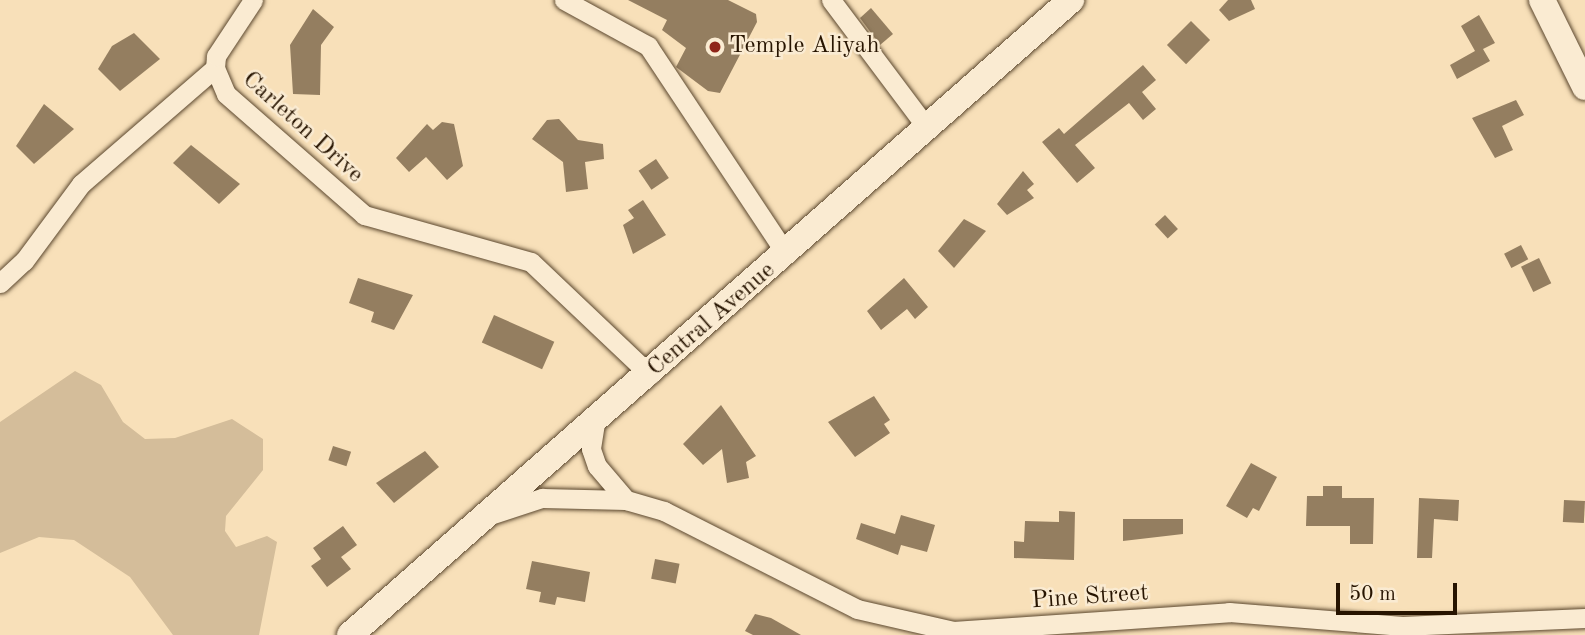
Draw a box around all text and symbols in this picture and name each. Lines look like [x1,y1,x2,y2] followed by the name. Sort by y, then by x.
[729,33,879,61] place label: Temple Aliyah
[707,39,723,55] marker: Temple Aliyah
[236,66,368,190] street label: Carleton Drive
[642,257,782,383] street label: Central Avenue
[1340,568,1461,612] scale bar
[1031,580,1149,616] street label: Pine Street
[1349,584,1396,605] text: 50 m

